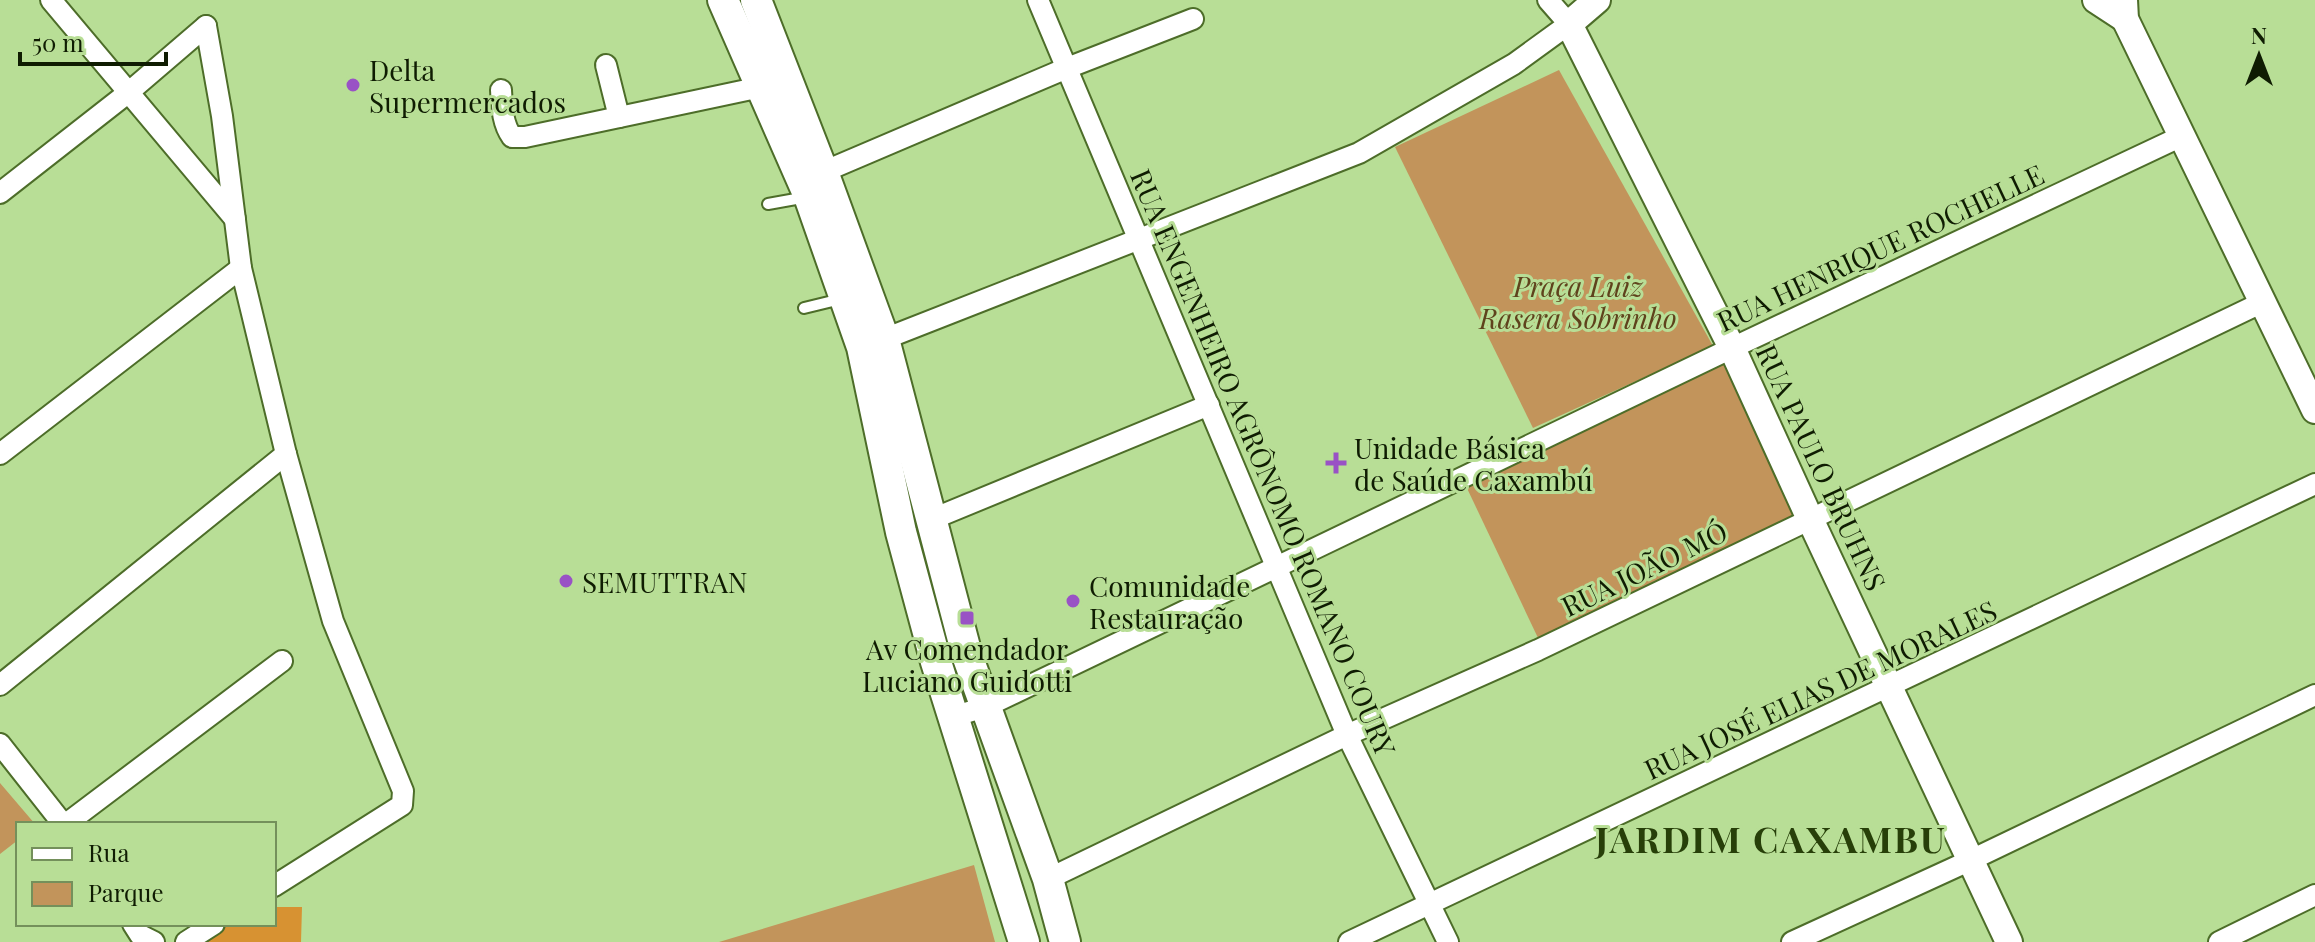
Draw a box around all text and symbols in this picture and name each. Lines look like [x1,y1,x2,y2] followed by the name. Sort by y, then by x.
[20,16,166,66] scale bar
[2219,16,2299,96] north arrow
[2251,20,2267,50] text: N
[32,26,84,58] text: 50 m
[369,51,566,120] place label: Delta Supermercados
[344,76,362,94] marker: Delta Supermercados
[1711,155,2049,339] street label: RUA HENRIQUE ROCHELLE
[1123,163,1405,761] street label: RUA ENGENHEIRO AGRÔNOMO ROMANO COURY
[1478,267,1677,336] park label: Praça Luiz Rasera Sobrinho
[1749,338,1895,596] street label: RUA PAULO BRUHNS
[1354,429,1593,498] place label: Unidade Básica de Saúde Caxambú
[1325,452,1347,474] marker: Unidade Básica de Saúde Caxambú
[1555,512,1733,624] street label: RUA JOÃO MÓ
[582,563,747,600] place label: SEMUTTRAN
[1089,567,1250,636] place label: Comunidade Restauração
[557,572,575,590] marker: SEMUTTRAN
[1638,591,2002,787] street label: RUA JOSÉ ELIAS DE MORALES
[1064,592,1082,610] marker: Comunidade Restauração
[958,609,976,627] marker: Av Comendador Luciano Guidotti
[862,630,1072,699] place label: Av Comendador Luciano Guidotti
[1594,814,1947,862] district label: JARDIM CAXAMBU
[16,822,276,926] legend
[88,836,129,868] text: Rua
[88,876,164,908] text: Parque

